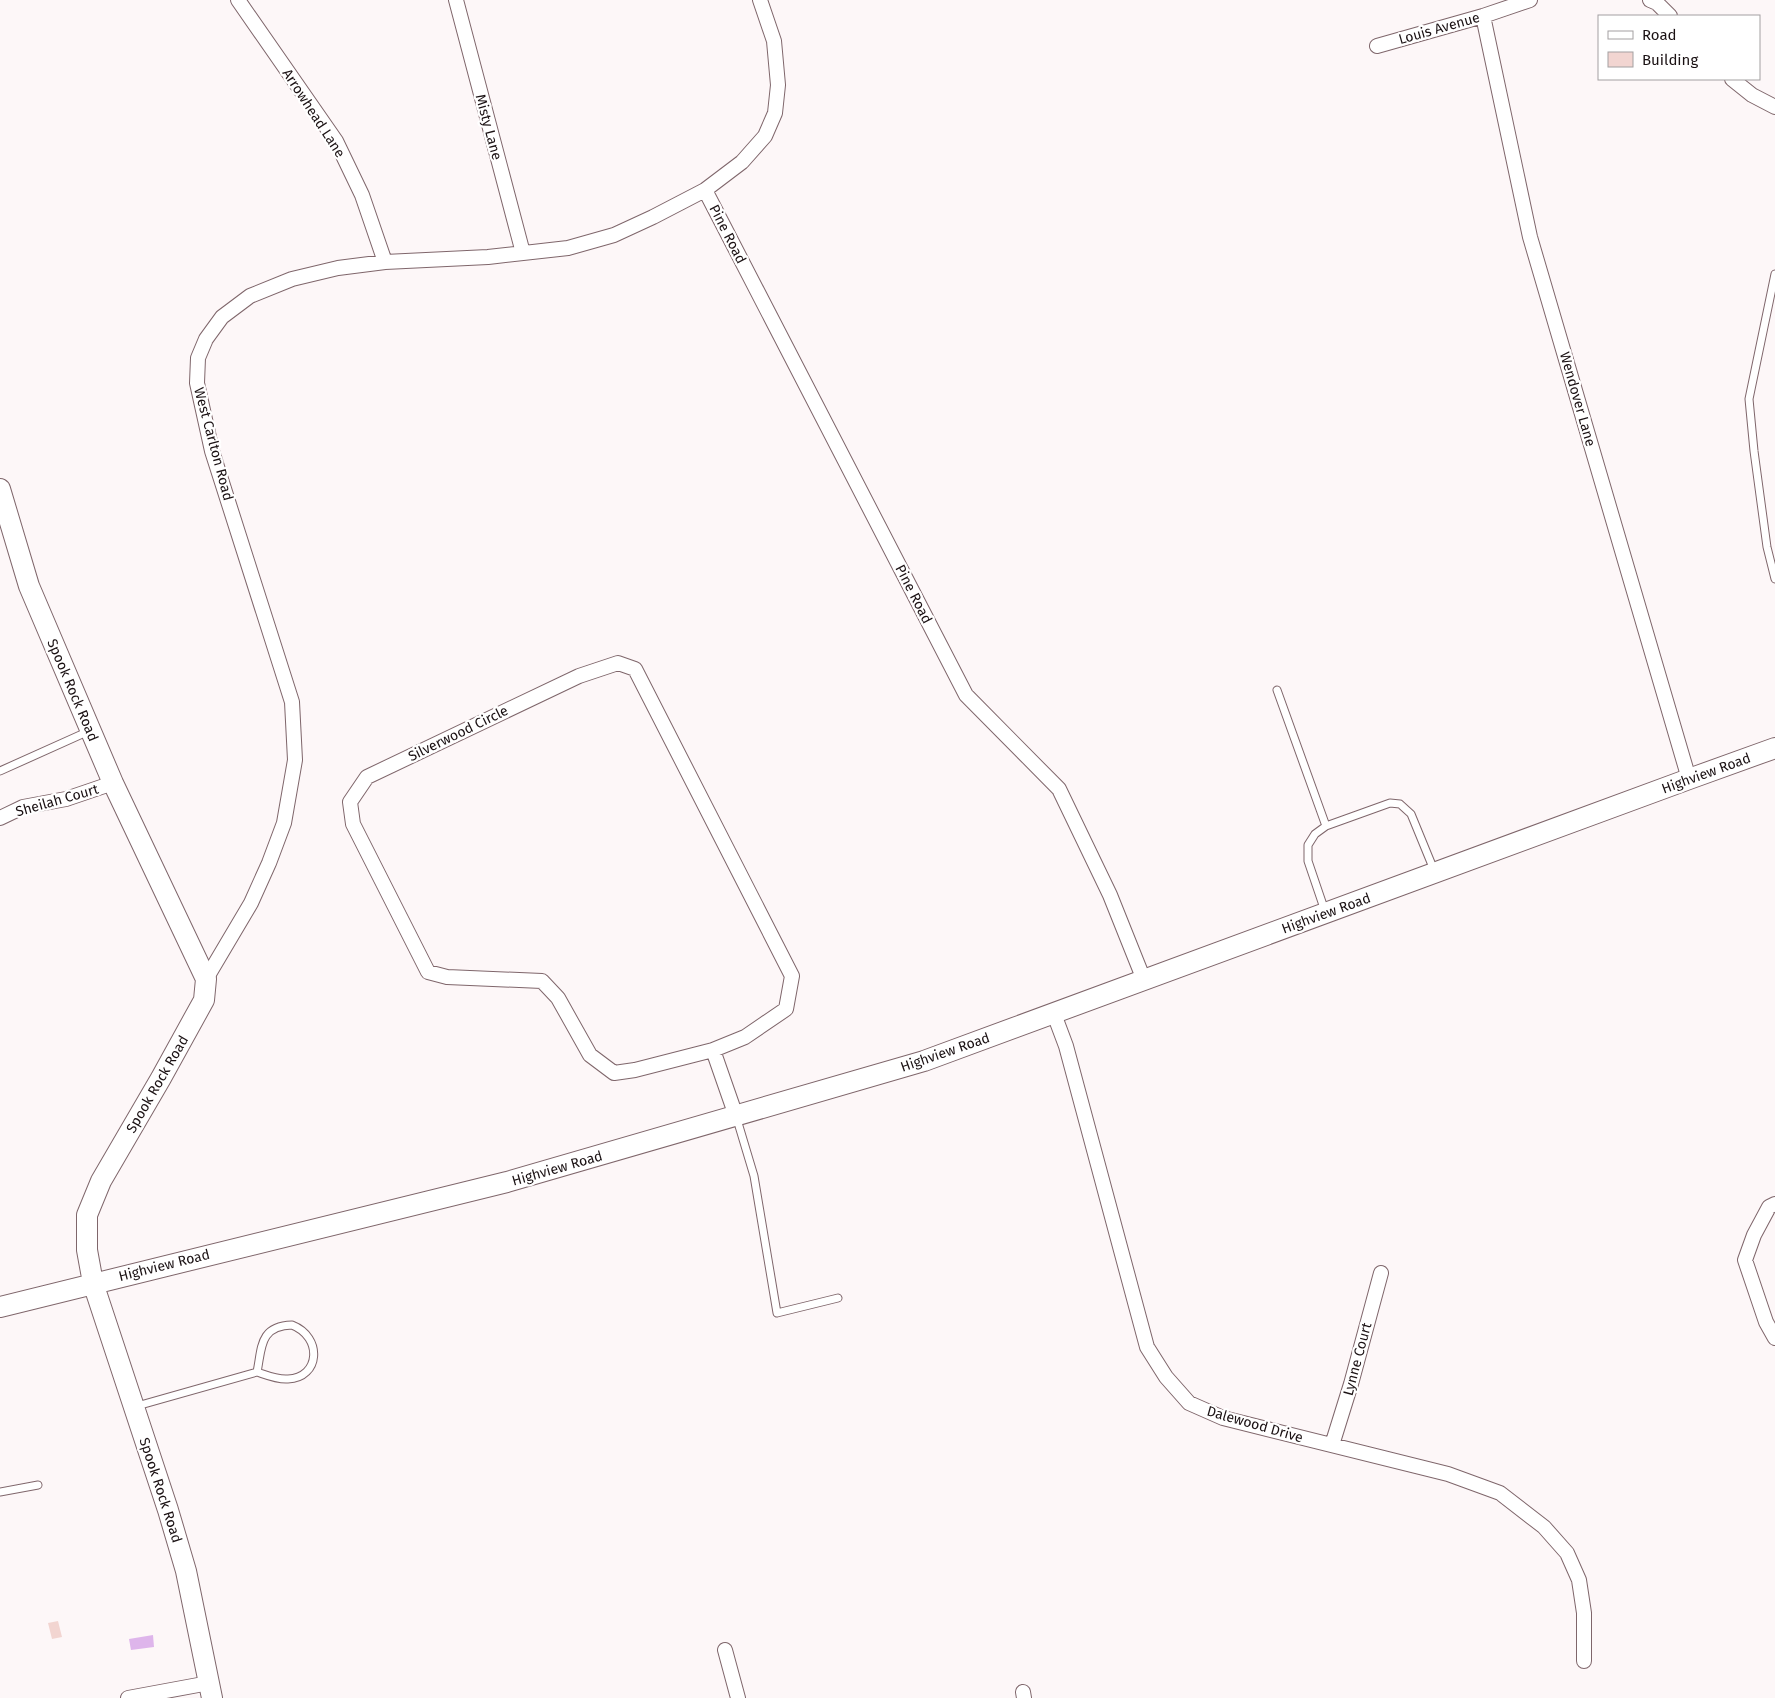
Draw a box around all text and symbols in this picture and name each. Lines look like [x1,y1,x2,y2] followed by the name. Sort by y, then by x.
[1397,9,1482,48] street label: Louis Avenue
[1598,15,1760,80] legend
[1642,26,1677,44] text: Road
[1642,51,1698,69] text: Building
[279,66,349,161] street label: Arrowhead Lane
[472,92,505,162] street label: Misty Lane
[705,202,750,267] street label: Pine Road
[1556,350,1599,448] street label: Wendover Lane
[190,386,237,503] street label: West Carlton Road
[891,562,936,627] street label: Pine Road
[43,636,102,744] street label: Spook Rock Road
[406,702,511,765] street label: Silverwood Circle
[1659,750,1753,797] street label: Highview Road
[14,780,101,820] street label: Sheilah Court
[1279,890,1373,937] street label: Highview Road
[898,1029,992,1076] street label: Highview Road
[123,1033,192,1136] street label: Spook Rock Road
[510,1147,604,1190] street label: Highview Road
[117,1246,211,1285] street label: Highview Road
[1340,1320,1376,1398] street label: Lynne Court
[1205,1403,1305,1446] street label: Dalewood Drive
[136,1435,186,1545] street label: Spook Rock Road

